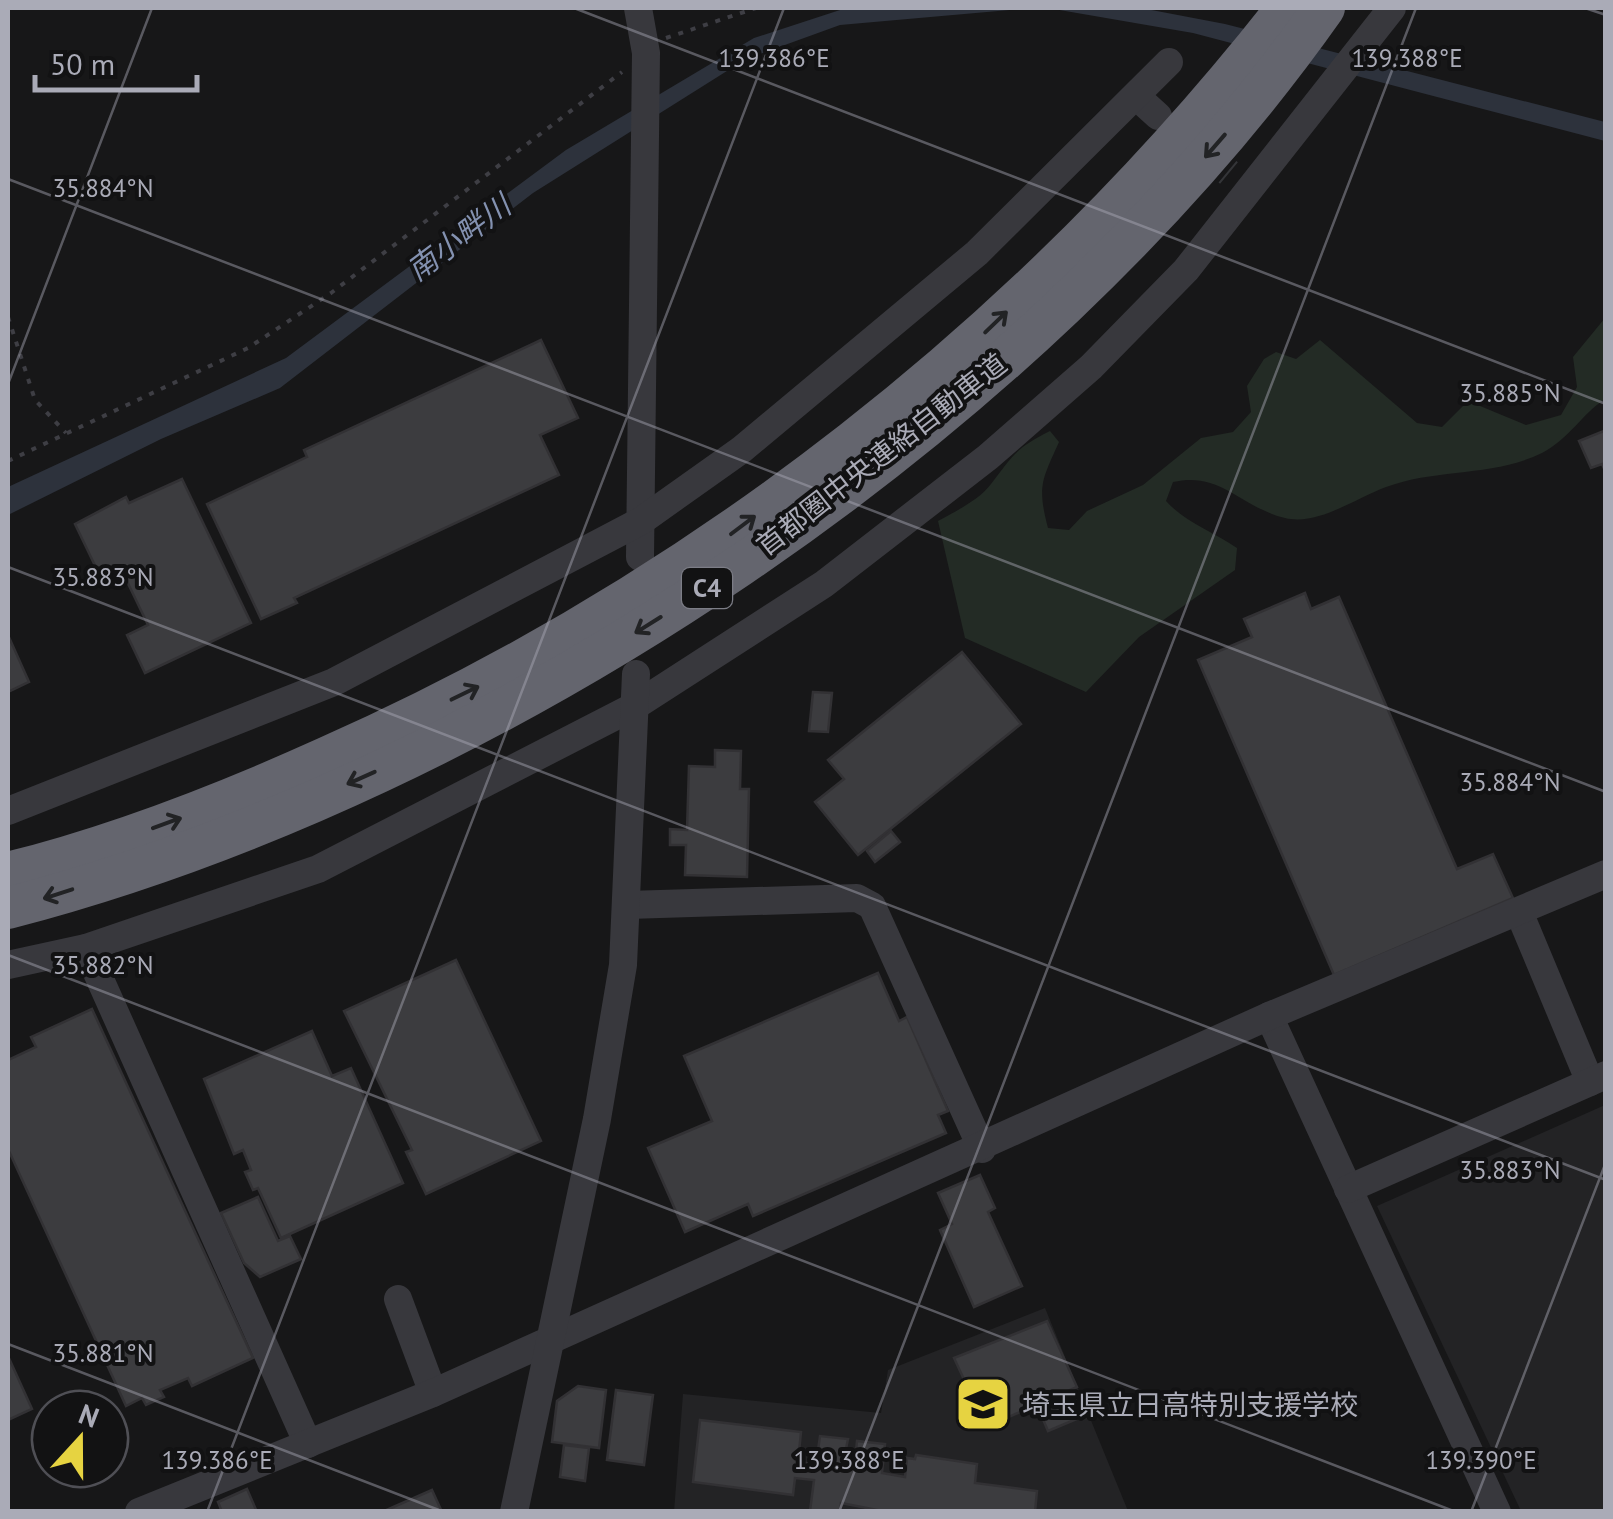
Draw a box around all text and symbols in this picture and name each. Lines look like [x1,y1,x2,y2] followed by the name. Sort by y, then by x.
[35,30,198,92] scale bar
[718,42,830,74] text: 139.386°E
[1351,42,1463,74] text: 139.388°E
[50,44,115,83] text: 50 m
[1203,133,1226,158] one-way arrow
[53,172,153,204] text: 35.884°N
[398,184,520,289] water label: 南小畔川
[984,310,1008,334] one-way arrow
[748,345,1014,563] street label: 首都圏中央連絡自動車道
[1460,377,1560,409] text: 35.885°N
[729,514,756,535] one-way arrow
[53,561,153,593] text: 35.883°N
[682,568,732,608] road number: C4
[634,615,662,635] one-way arrow
[449,682,479,701] one-way arrow
[1460,766,1560,798] text: 35.884°N
[346,770,377,788] one-way arrow
[151,813,182,831] one-way arrow
[42,886,74,904] one-way arrow
[53,949,153,981] text: 35.882°N
[1460,1154,1560,1186] text: 35.883°N
[53,1337,153,1369] text: 35.881°N
[953,1374,1013,1434] school or university icon: 埼玉県立日高特別支援学校
[1022,1386,1358,1423] place label: 埼玉県立日高特別支援学校
[30,1389,130,1489] north arrow
[74,1395,104,1436] text: N
[161,1444,273,1476] text: 139.386°E
[793,1444,905,1476] text: 139.388°E
[1425,1444,1537,1476] text: 139.390°E

